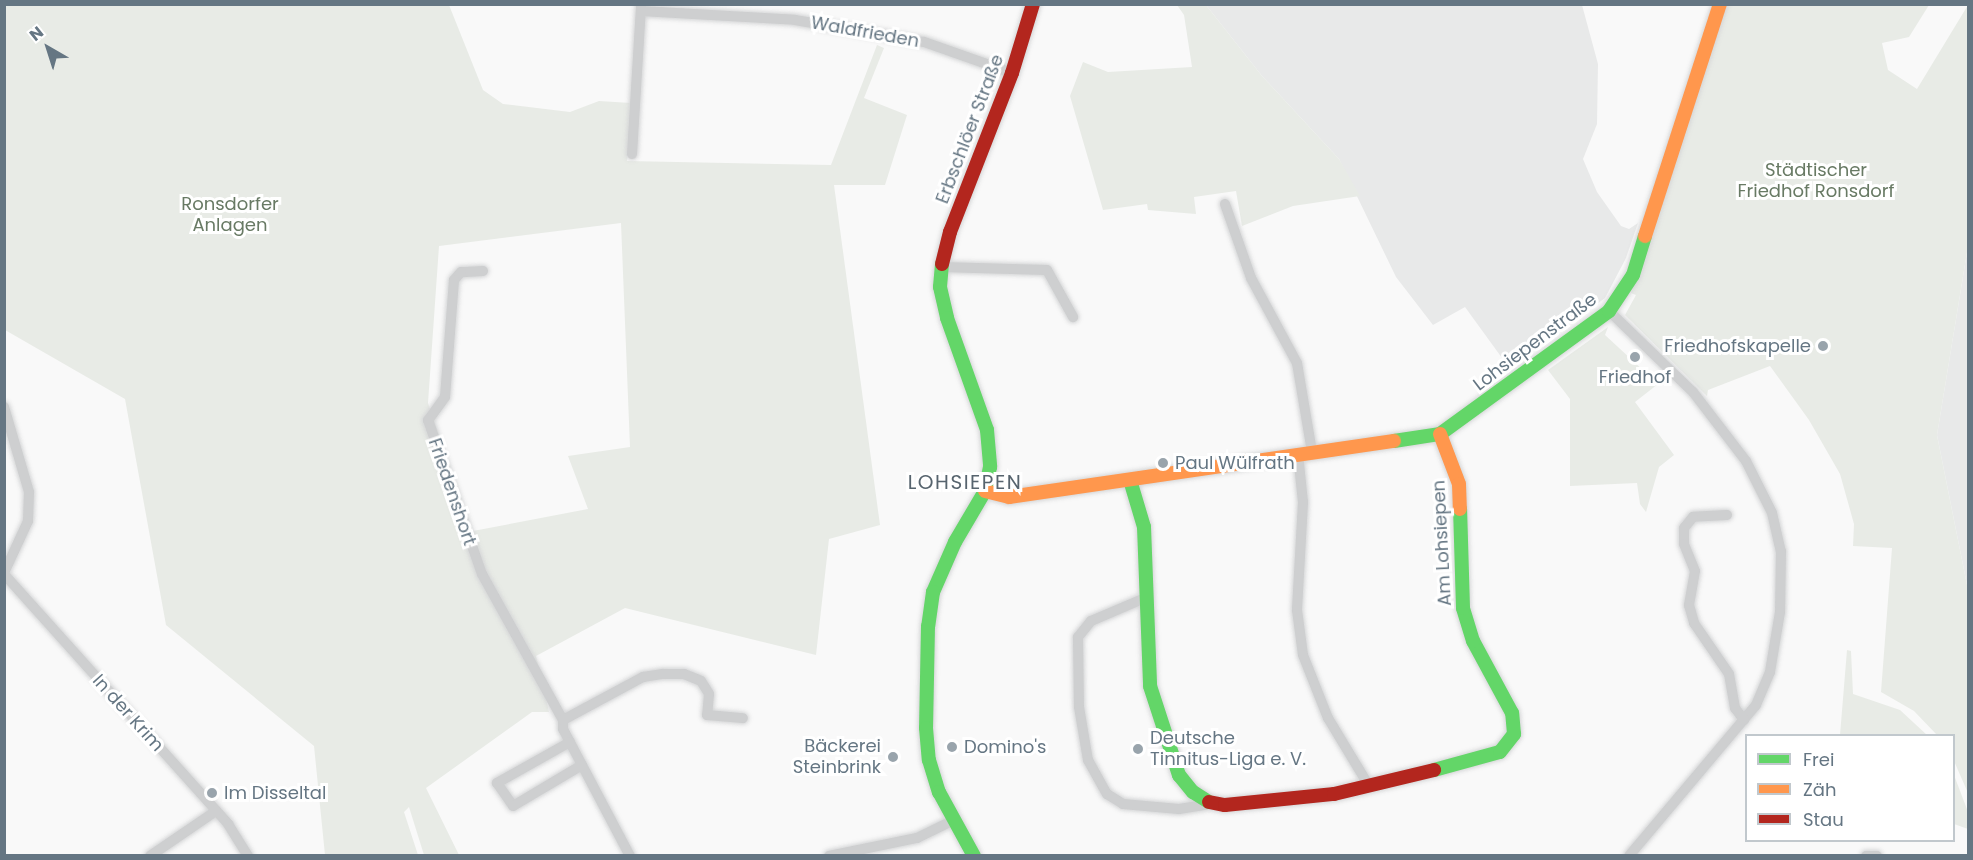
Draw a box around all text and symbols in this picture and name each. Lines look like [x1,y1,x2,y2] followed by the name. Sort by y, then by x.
[809,12,921,52] street label: Waldfrieden
[18,18,78,78] north arrow
[24,21,48,46] text: N
[932,51,1008,207] street label: Erbschlöer Straße
[1737,160,1895,202] park label: Städtischer Friedhof Ronsdorf
[181,194,279,236] park label: Ronsdorfer Anlagen
[1469,289,1601,395] street label: Lohsiepenstraße
[1664,335,1811,357] place label: Friedhofskapelle
[1816,339,1830,353] marker: Friedhofskapelle
[1628,350,1642,364] marker: Friedhof
[1599,366,1671,388] place label: Friedhof
[424,436,480,548] street label: Friedenshort
[1175,452,1295,474] place label: Paul Wülfrath
[1156,456,1170,470] marker: Paul Wülfrath
[908,470,1022,494] district label: LOHSIEPEN
[1428,479,1456,607] street label: Am Lohsiepen
[88,670,168,756] street label: In der Krim
[1150,728,1306,771] place label: Deutsche Tinnitus-Liga e. V.
[1745,734,1955,842] legend
[793,736,881,778] place label: Bäckerei Steinbrink
[964,736,1047,758] place label: Domino's
[945,740,959,754] marker: Domino's
[1131,742,1145,756] marker: Deutsche Tinnitus-Liga e. V.
[1803,747,1834,772] text: Frei
[886,750,900,764] marker: Bäckerei Steinbrink
[1803,777,1836,802] text: Zäh
[224,782,326,804] place label: Im Disseltal
[205,786,219,800] marker: Im Disseltal
[1803,807,1844,832] text: Stau

